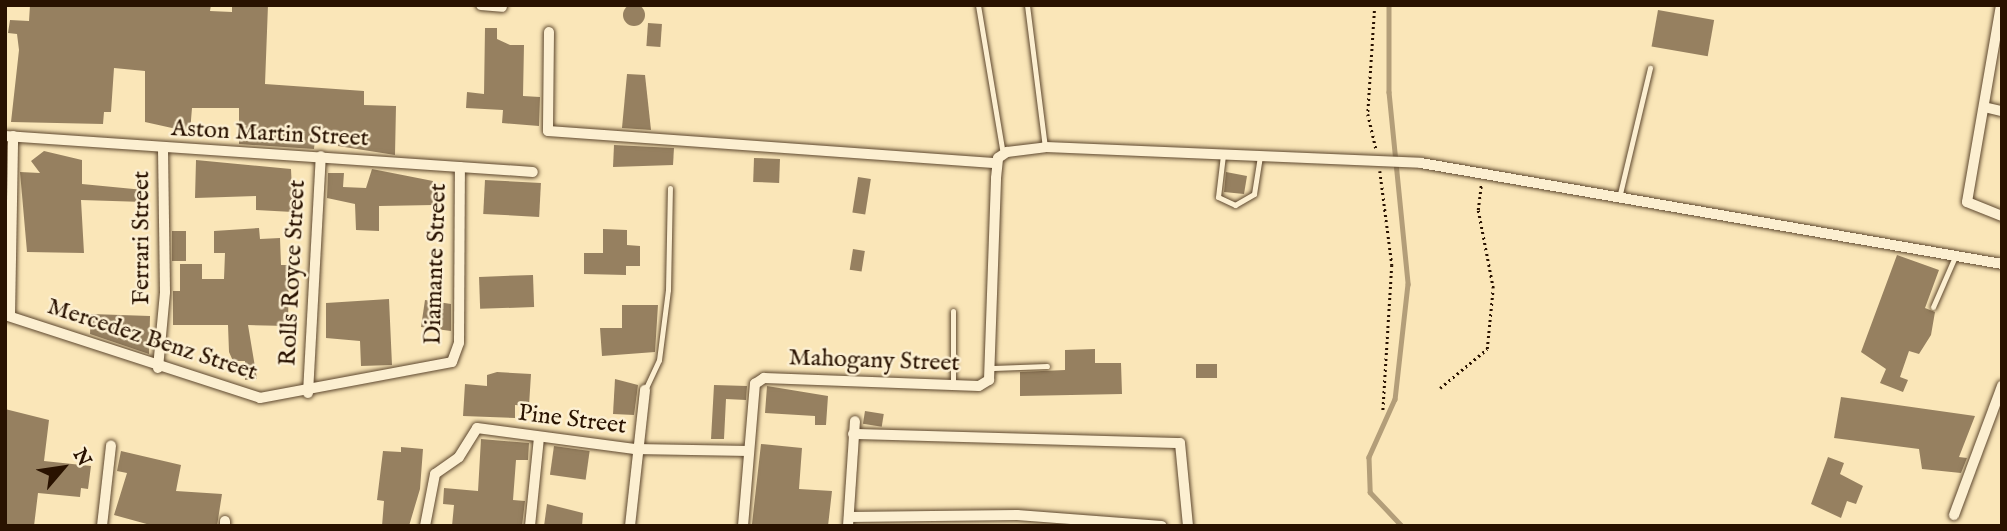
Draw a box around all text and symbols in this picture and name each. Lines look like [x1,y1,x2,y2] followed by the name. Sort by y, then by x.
[170,114,370,154] street label: Aston Martin Street
[128,171,156,305] street label: Ferrari Street
[274,179,312,367] street label: Rolls Royce Street
[419,183,453,345] street label: Diamante Street
[43,292,261,388] street label: Mercedez Benz Street
[788,344,960,378] street label: Mahogany Street
[516,399,628,441] street label: Pine Street
[28,433,98,503] north arrow
[67,445,96,471] text: N

